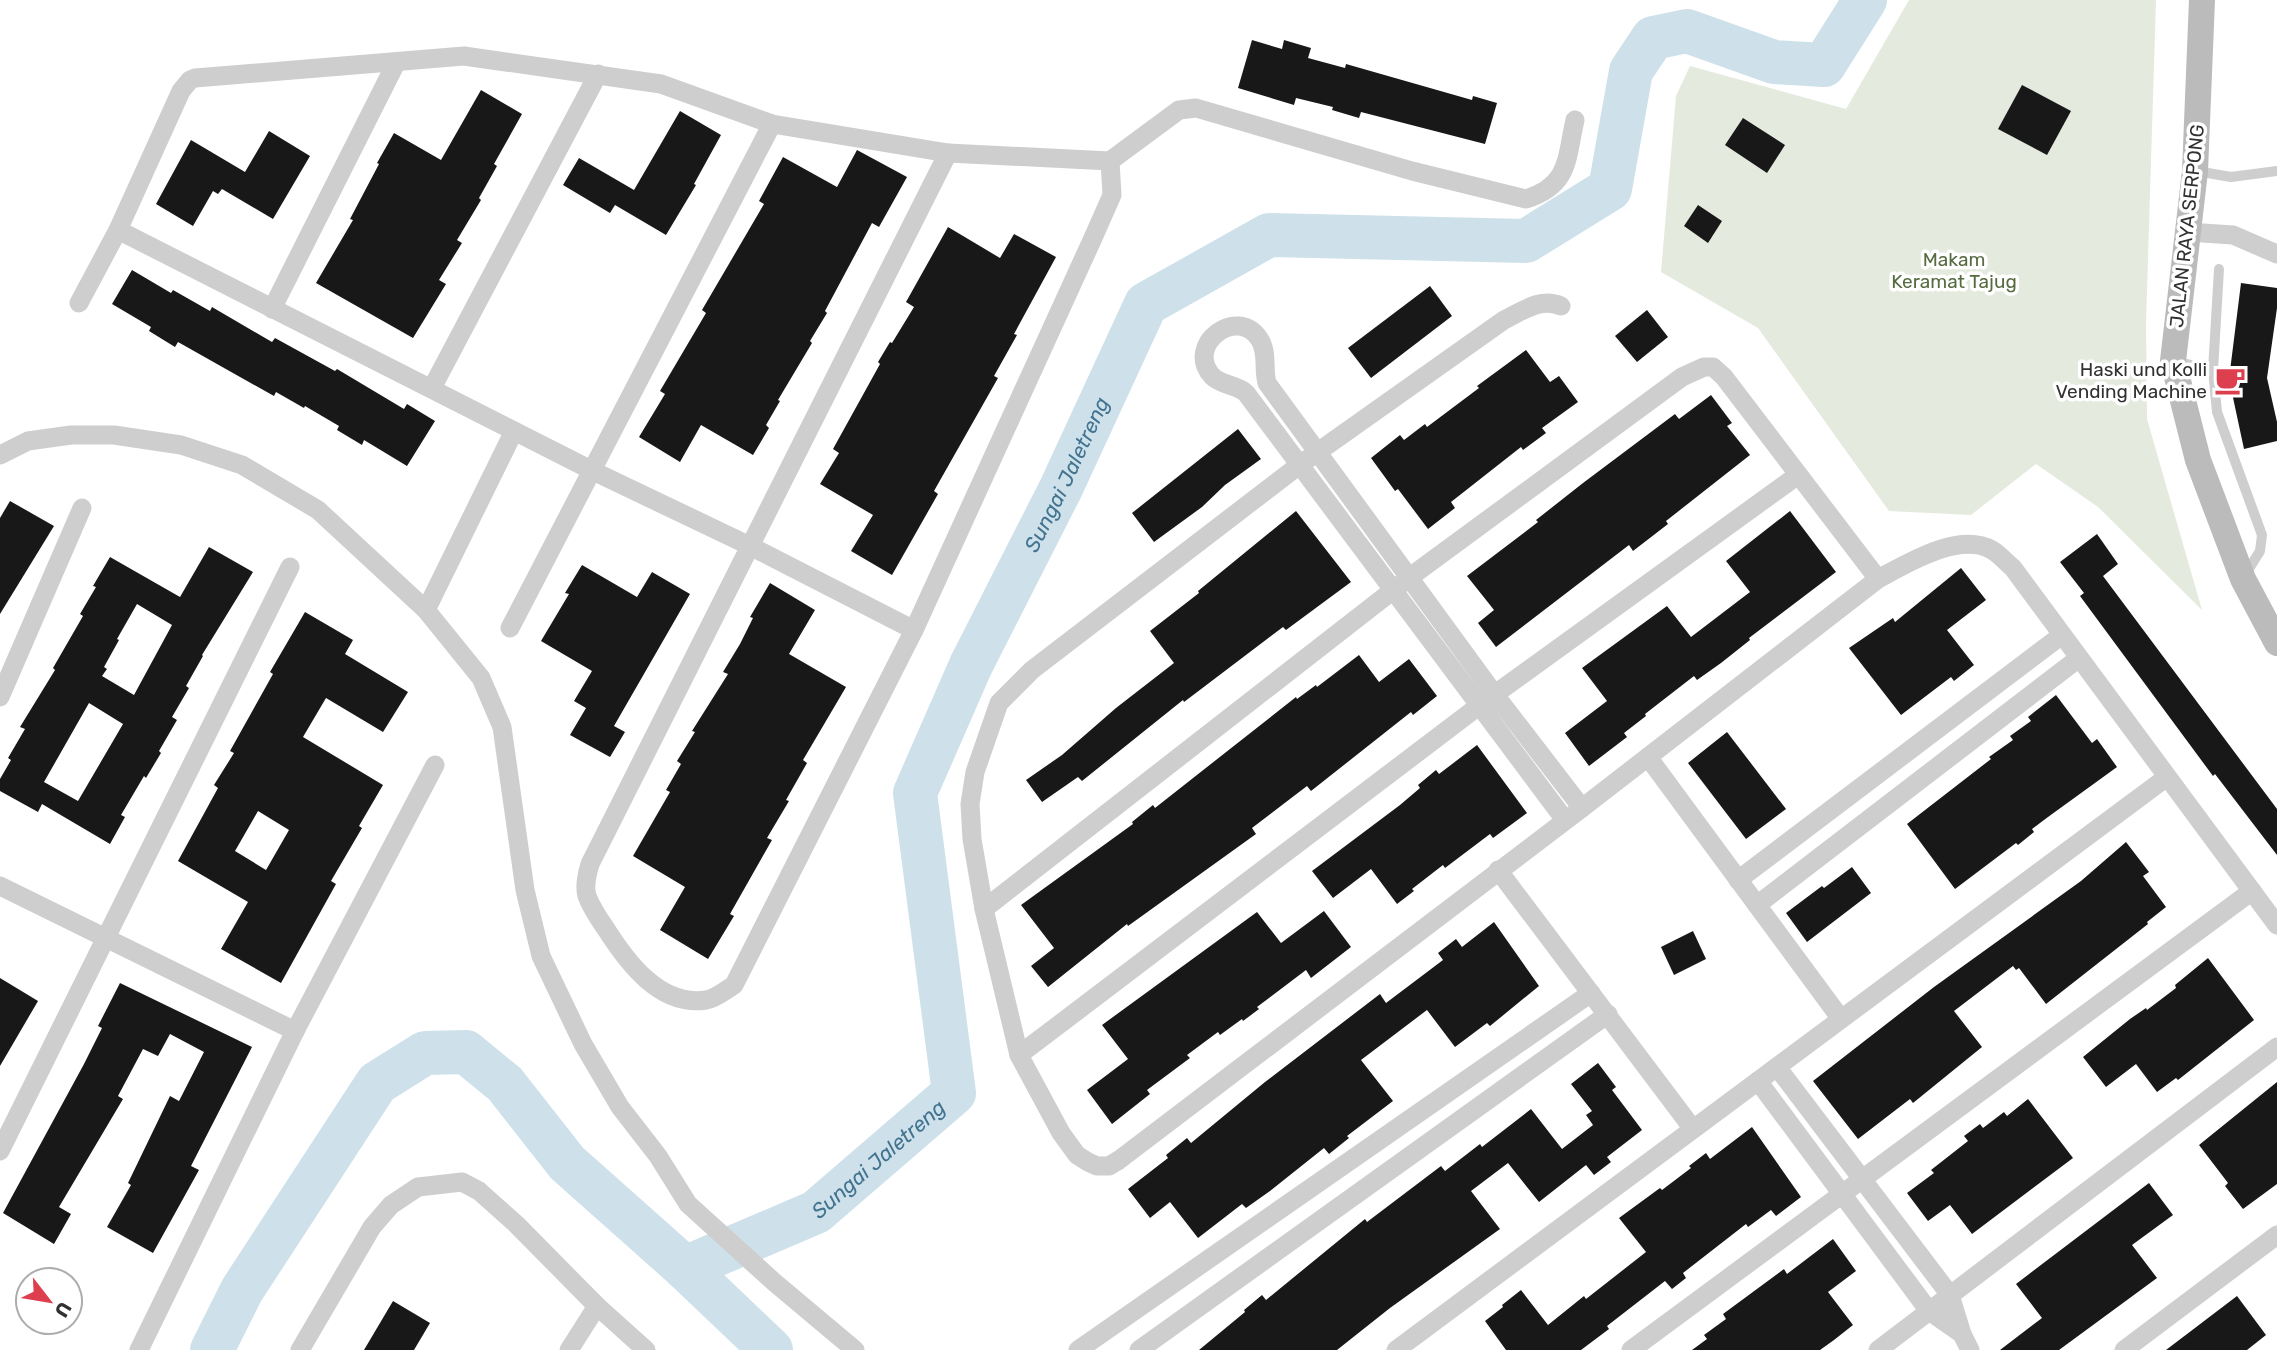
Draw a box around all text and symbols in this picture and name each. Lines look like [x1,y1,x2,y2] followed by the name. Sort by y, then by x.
[2165,123,2209,329] street label: JALAN RAYA SERPONG
[1891,248,2017,293] park label: Makam Keramat Tajug
[2056,358,2207,403] place label: Haski und Kolli Vending Machine
[2213,363,2247,397] cafe icon: Haski und Kolli Vending Machine
[1018,393,1114,556] water label: Sungai Jaletreng
[806,1094,950,1223] water label: Sungai Jaletreng
[14,1266,84,1336] north arrow
[50,1298,77,1321] text: U

